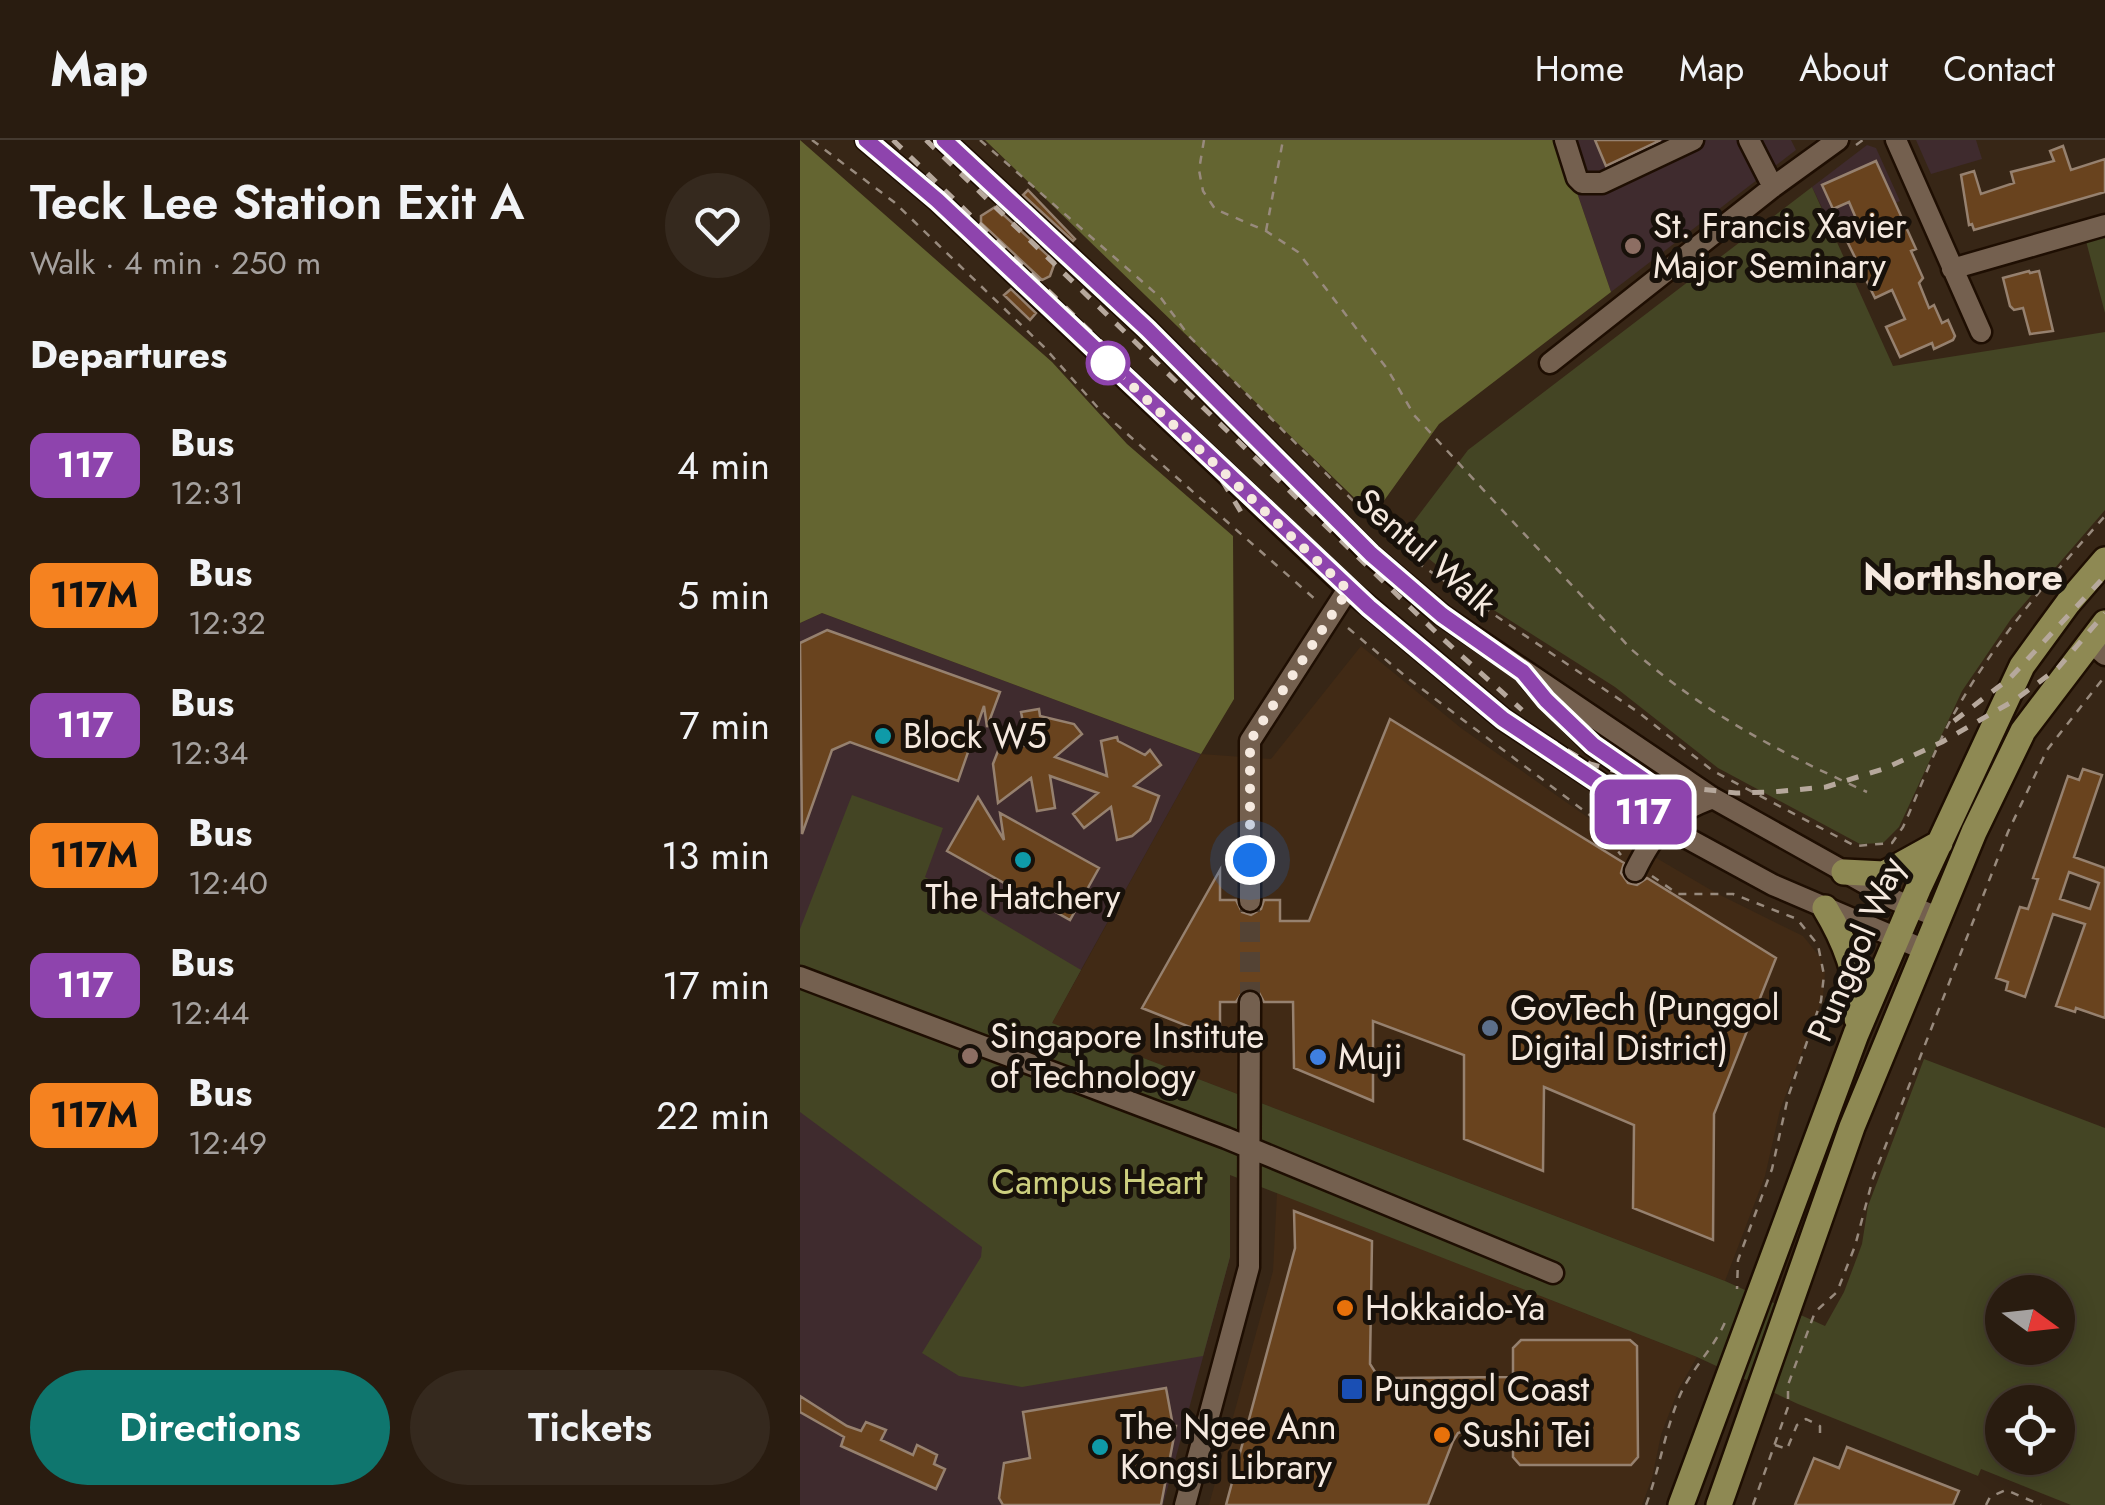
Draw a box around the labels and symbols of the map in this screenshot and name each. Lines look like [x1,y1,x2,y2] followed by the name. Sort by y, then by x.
[1653,201,1907,291] place label: St. Francis Xavier Major Seminary
[1622,235,1644,257] marker: St. Francis Xavier Major Seminary
[1087,342,1129,384] unlabelled marker
[1345,477,1508,628] street label: Sentul Walk
[1863,549,2063,604] district label: Northshore
[903,711,1047,761] place label: Block W5
[872,725,894,747] marker: Block W5
[1586,780,1700,844] line badge: 117
[1225,835,1275,885] your location
[1795,848,1918,1049] street label: Punggol Way
[1012,849,1034,871] marker: The Hatchery
[925,872,1121,922] place label: The Hatchery
[1510,983,1780,1073] place label: GovTech (Punggol Digital District)
[990,1011,1264,1101] place label: Singapore Institute of Technology
[1479,1017,1501,1039] marker: GovTech (Punggol Digital District)
[1338,1032,1403,1082] place label: Muji
[959,1045,981,1067] marker: Singapore Institute of Technology
[1307,1046,1329,1068] marker: Muji
[991,1157,1203,1207] park label: Campus Heart
[1985,1275,2075,1365] north arrow
[1365,1283,1545,1333] place label: Hokkaido-Ya
[1334,1297,1356,1319] marker: Hokkaido-Ya
[1374,1364,1590,1414] place label: Punggol Coast
[1339,1376,1365,1402] marker: Punggol Coast
[1120,1402,1337,1492] place label: The Ngee Ann Kongsi Library
[1462,1410,1592,1460] place label: Sushi Tei
[1431,1424,1453,1446] marker: Sushi Tei
[1089,1436,1111,1458] marker: The Ngee Ann Kongsi Library

